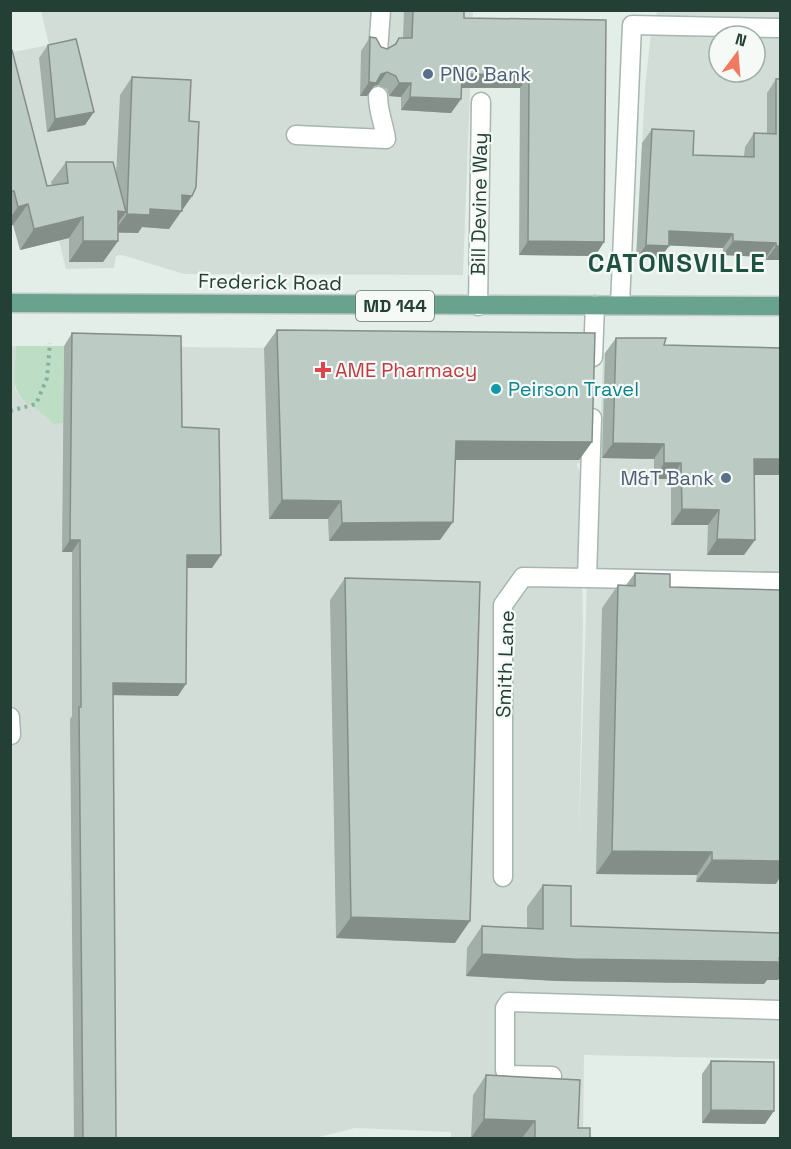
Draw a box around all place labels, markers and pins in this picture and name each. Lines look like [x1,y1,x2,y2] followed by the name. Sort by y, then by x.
[440,61,531,87] place label: PNC Bank
[421,67,435,81] marker: PNC Bank
[335,357,477,383] place label: AME Pharmacy
[316,363,330,377] marker: AME Pharmacy
[508,376,639,402] place label: Peirson Travel
[489,382,503,396] marker: Peirson Travel
[620,465,714,491] place label: M&T Bank
[719,471,733,485] marker: M&T Bank

